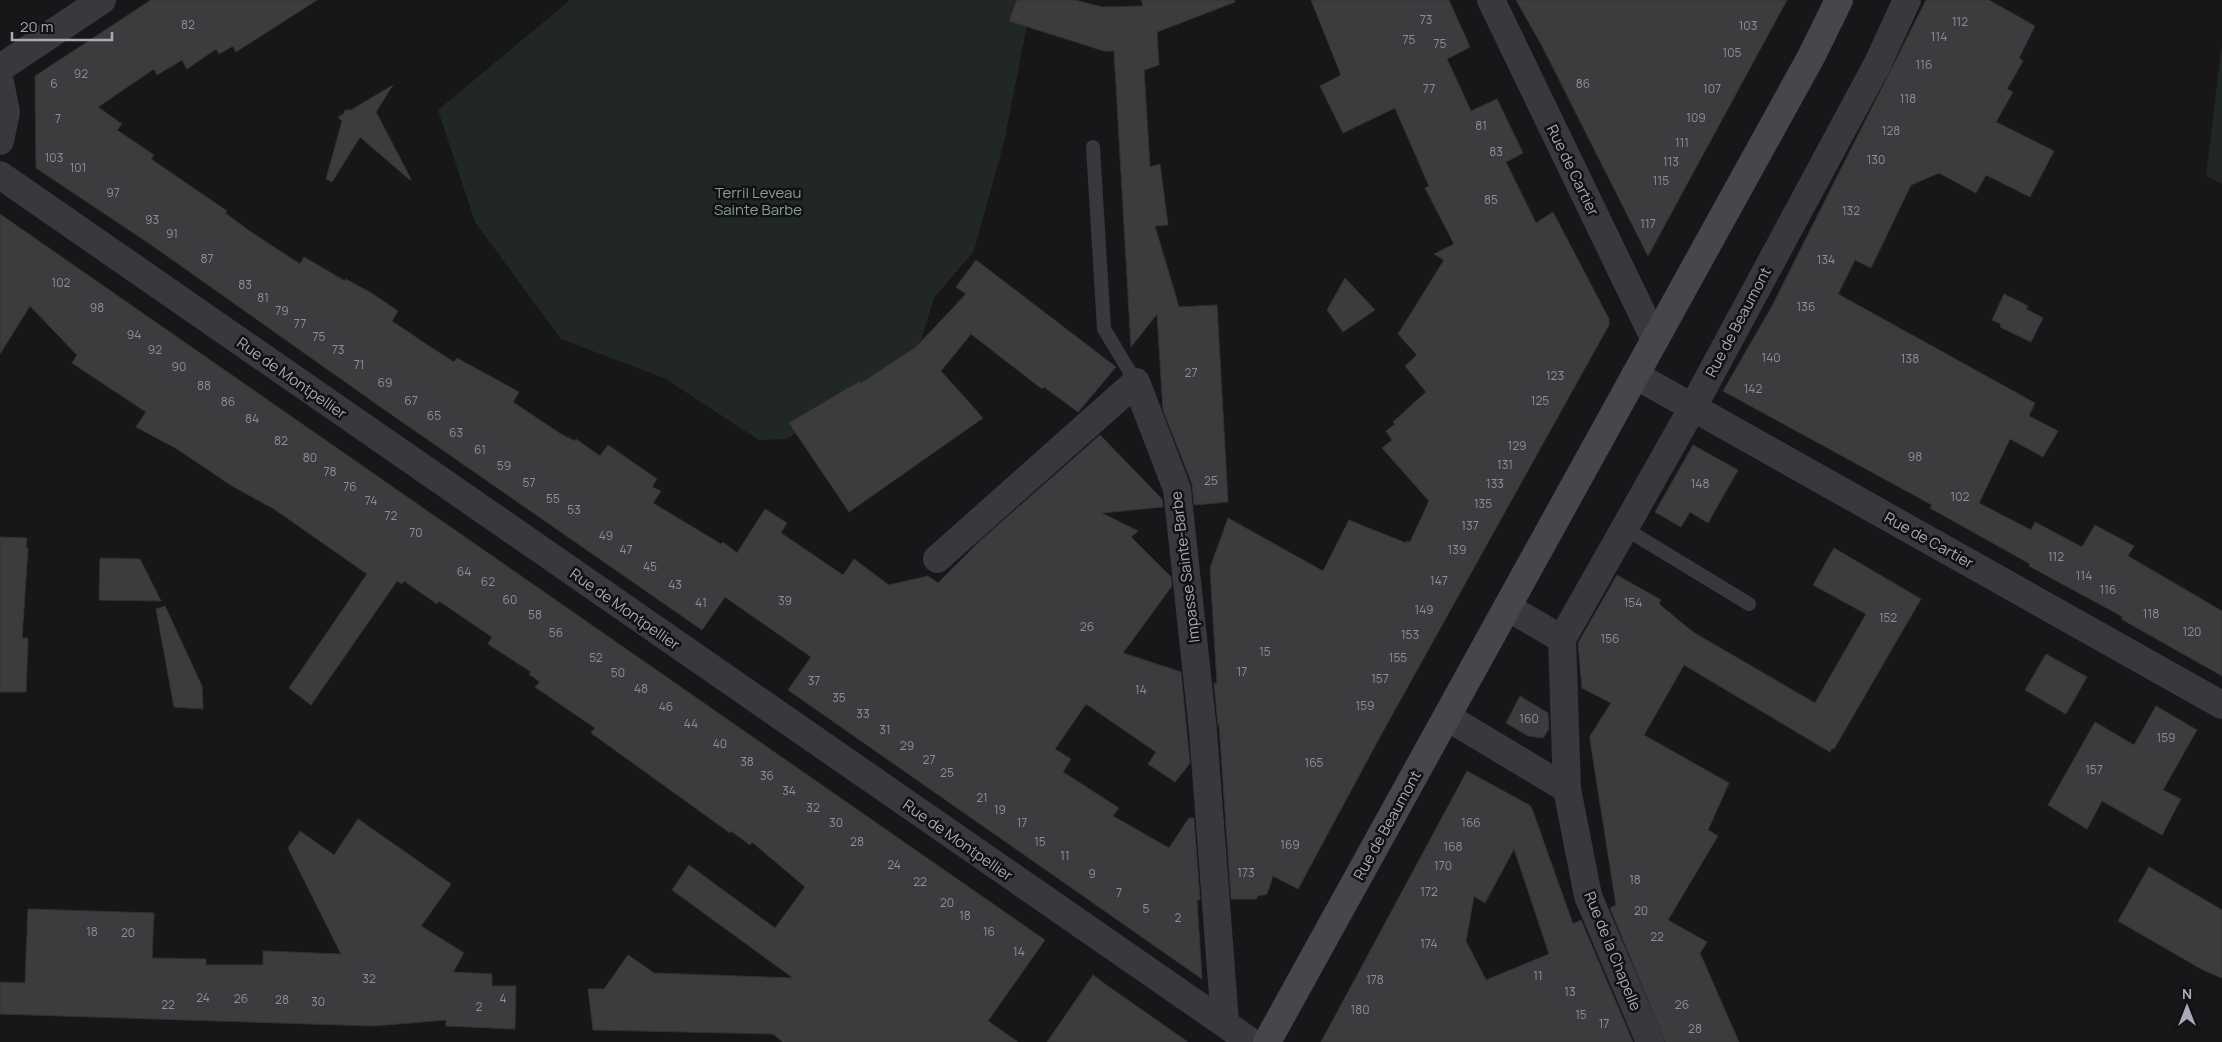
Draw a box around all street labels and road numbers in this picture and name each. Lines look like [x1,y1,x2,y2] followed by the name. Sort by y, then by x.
[1542,121,1604,220] street label: Rue de Cartier
[1700,263,1776,381] street label: Rue de Beaumont
[233,332,352,424] street label: Rue de Montpellier
[1165,490,1205,644] street label: Impasse Sainte-Barbe
[1881,507,1978,573] street label: Rue de Cartier
[566,563,685,655] street label: Rue de Montpellier
[1348,766,1426,884] street label: Rue de Beaumont
[899,794,1018,886] street label: Rue de Montpellier
[1579,888,1647,1014] street label: Rue de la Chapelle

